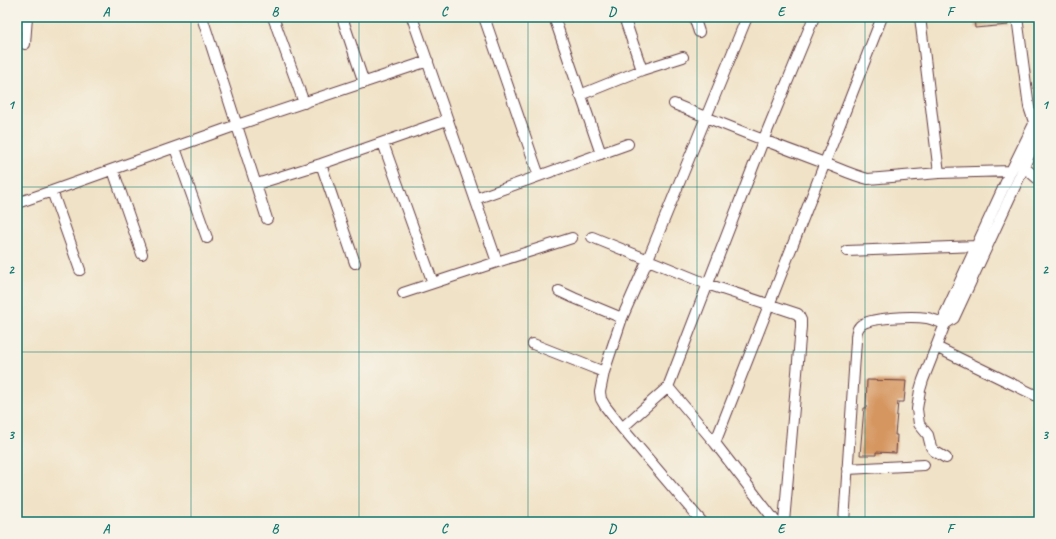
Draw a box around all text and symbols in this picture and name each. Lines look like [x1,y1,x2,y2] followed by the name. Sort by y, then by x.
[103,4,111,20] text: A
[272,4,280,20] text: B
[441,4,449,20] text: C
[608,4,617,20] text: D
[778,4,787,20] text: E
[947,4,956,20] text: F
[8,97,16,113] text: 1
[1042,97,1050,113] text: 1
[8,262,15,278] text: 2
[1042,262,1049,278] text: 2
[8,427,15,443] text: 3
[1042,427,1049,443] text: 3
[103,521,111,537] text: A
[272,521,280,537] text: B
[441,521,449,537] text: C
[608,521,617,537] text: D
[778,521,787,537] text: E
[947,521,956,537] text: F

